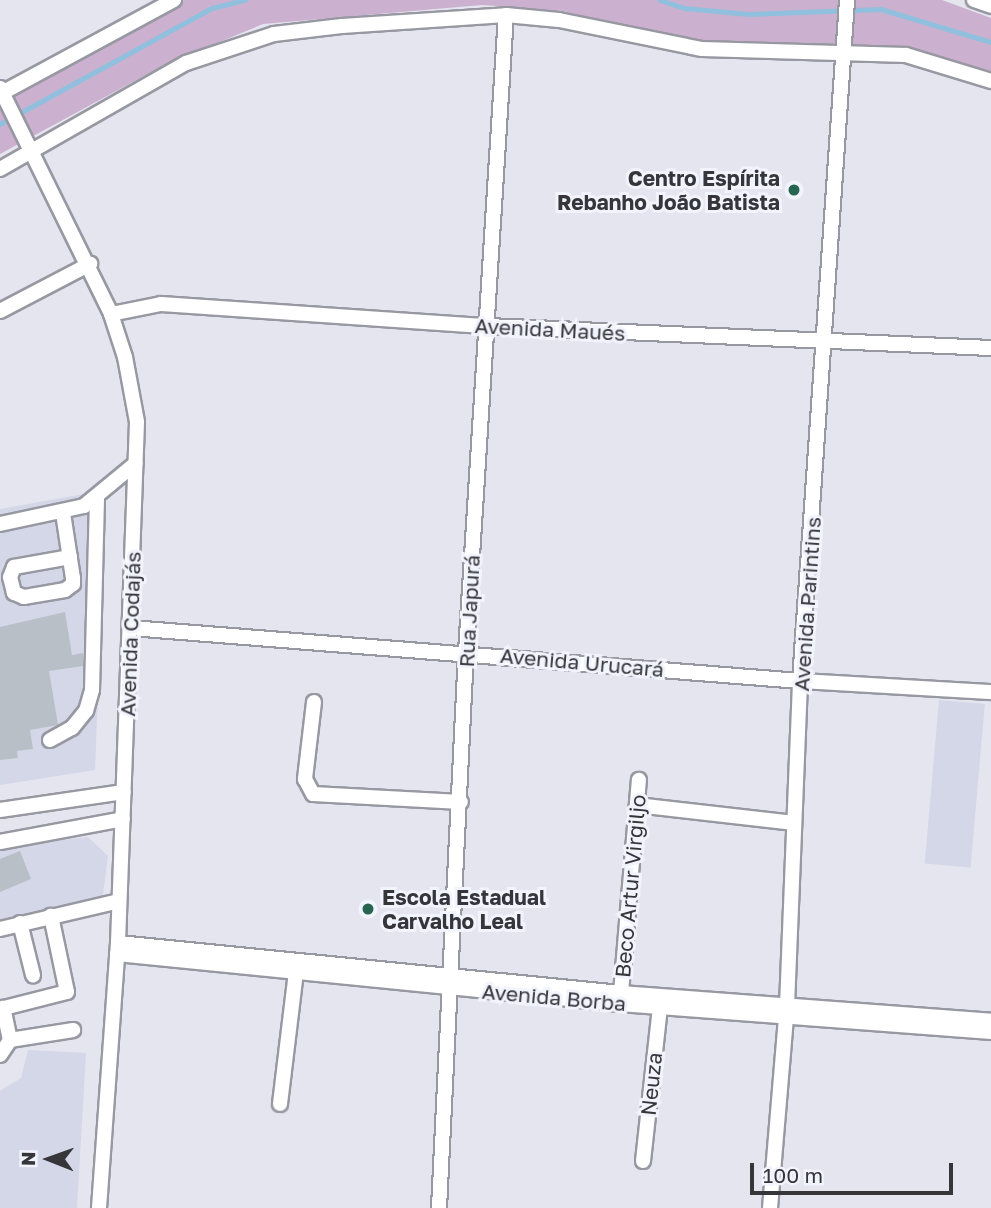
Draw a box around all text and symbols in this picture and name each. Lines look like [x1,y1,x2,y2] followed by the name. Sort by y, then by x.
[557,165,780,215] place label: Centro Espírita Rebanho João Batista
[786,182,802,198] marker: Centro Espírita Rebanho João Batista
[474,312,626,346] street label: Avenida Maués
[788,516,826,692] street label: Avenida Parintins
[115,551,145,717] street label: Avenida Codajás
[453,554,485,668] street label: Rua Japurá
[499,642,665,682] street label: Avenida Urucará
[609,793,651,979] street label: Beco Artur Virgiljo
[382,884,546,934] place label: Escola Estadual Carvalho Leal
[360,901,376,917] marker: Escola Estadual Carvalho Leal
[481,978,627,1016] street label: Avenida Borba
[635,1051,667,1117] street label: Neuza
[14,1124,84,1194] north arrow
[753,1148,956,1192] scale bar
[16,1151,39,1166] text: N
[763,1162,823,1188] text: 100 m

